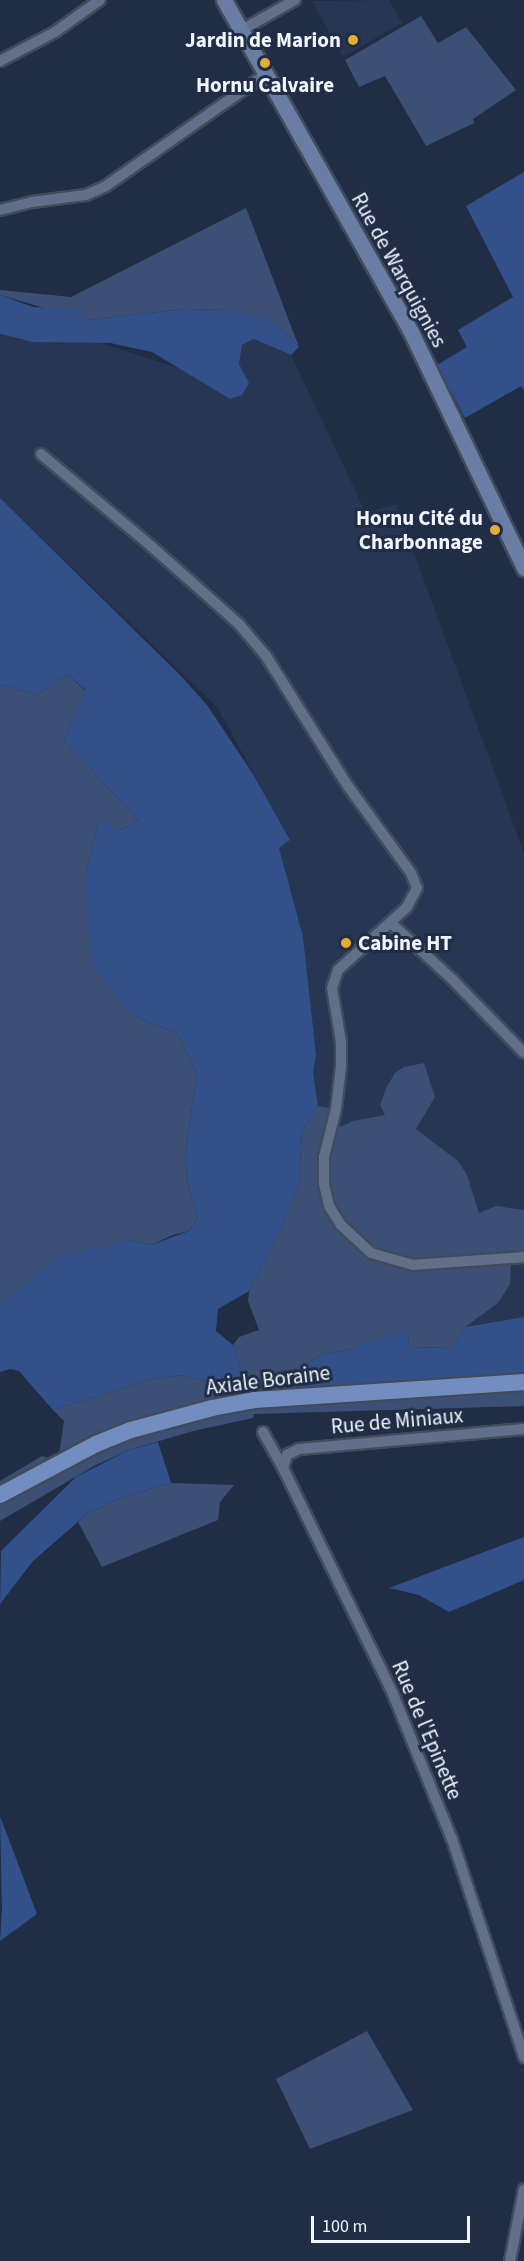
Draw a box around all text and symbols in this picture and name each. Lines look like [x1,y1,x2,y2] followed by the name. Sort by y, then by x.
[185,27,341,53] place label: Jardin de Marion
[346,33,360,47] marker: Jardin de Marion
[258,56,272,70] marker: Hornu Calvaire
[196,72,334,98] place label: Hornu Calvaire
[346,188,452,352] street label: Rue de Warquignies
[356,505,483,555] place label: Hornu Cité du Charbonnage
[488,523,502,537] marker: Hornu Cité du Charbonnage
[358,930,452,956] place label: Cabine HT
[339,936,353,950] marker: Cabine HT
[205,1360,331,1400] street label: Axiale Boraine
[330,1403,464,1439] street label: Rue de Miniaux
[386,1657,468,1803] street label: Rue de l'Epinette
[314,2204,473,2242] scale bar
[322,2214,367,2239] text: 100 m

